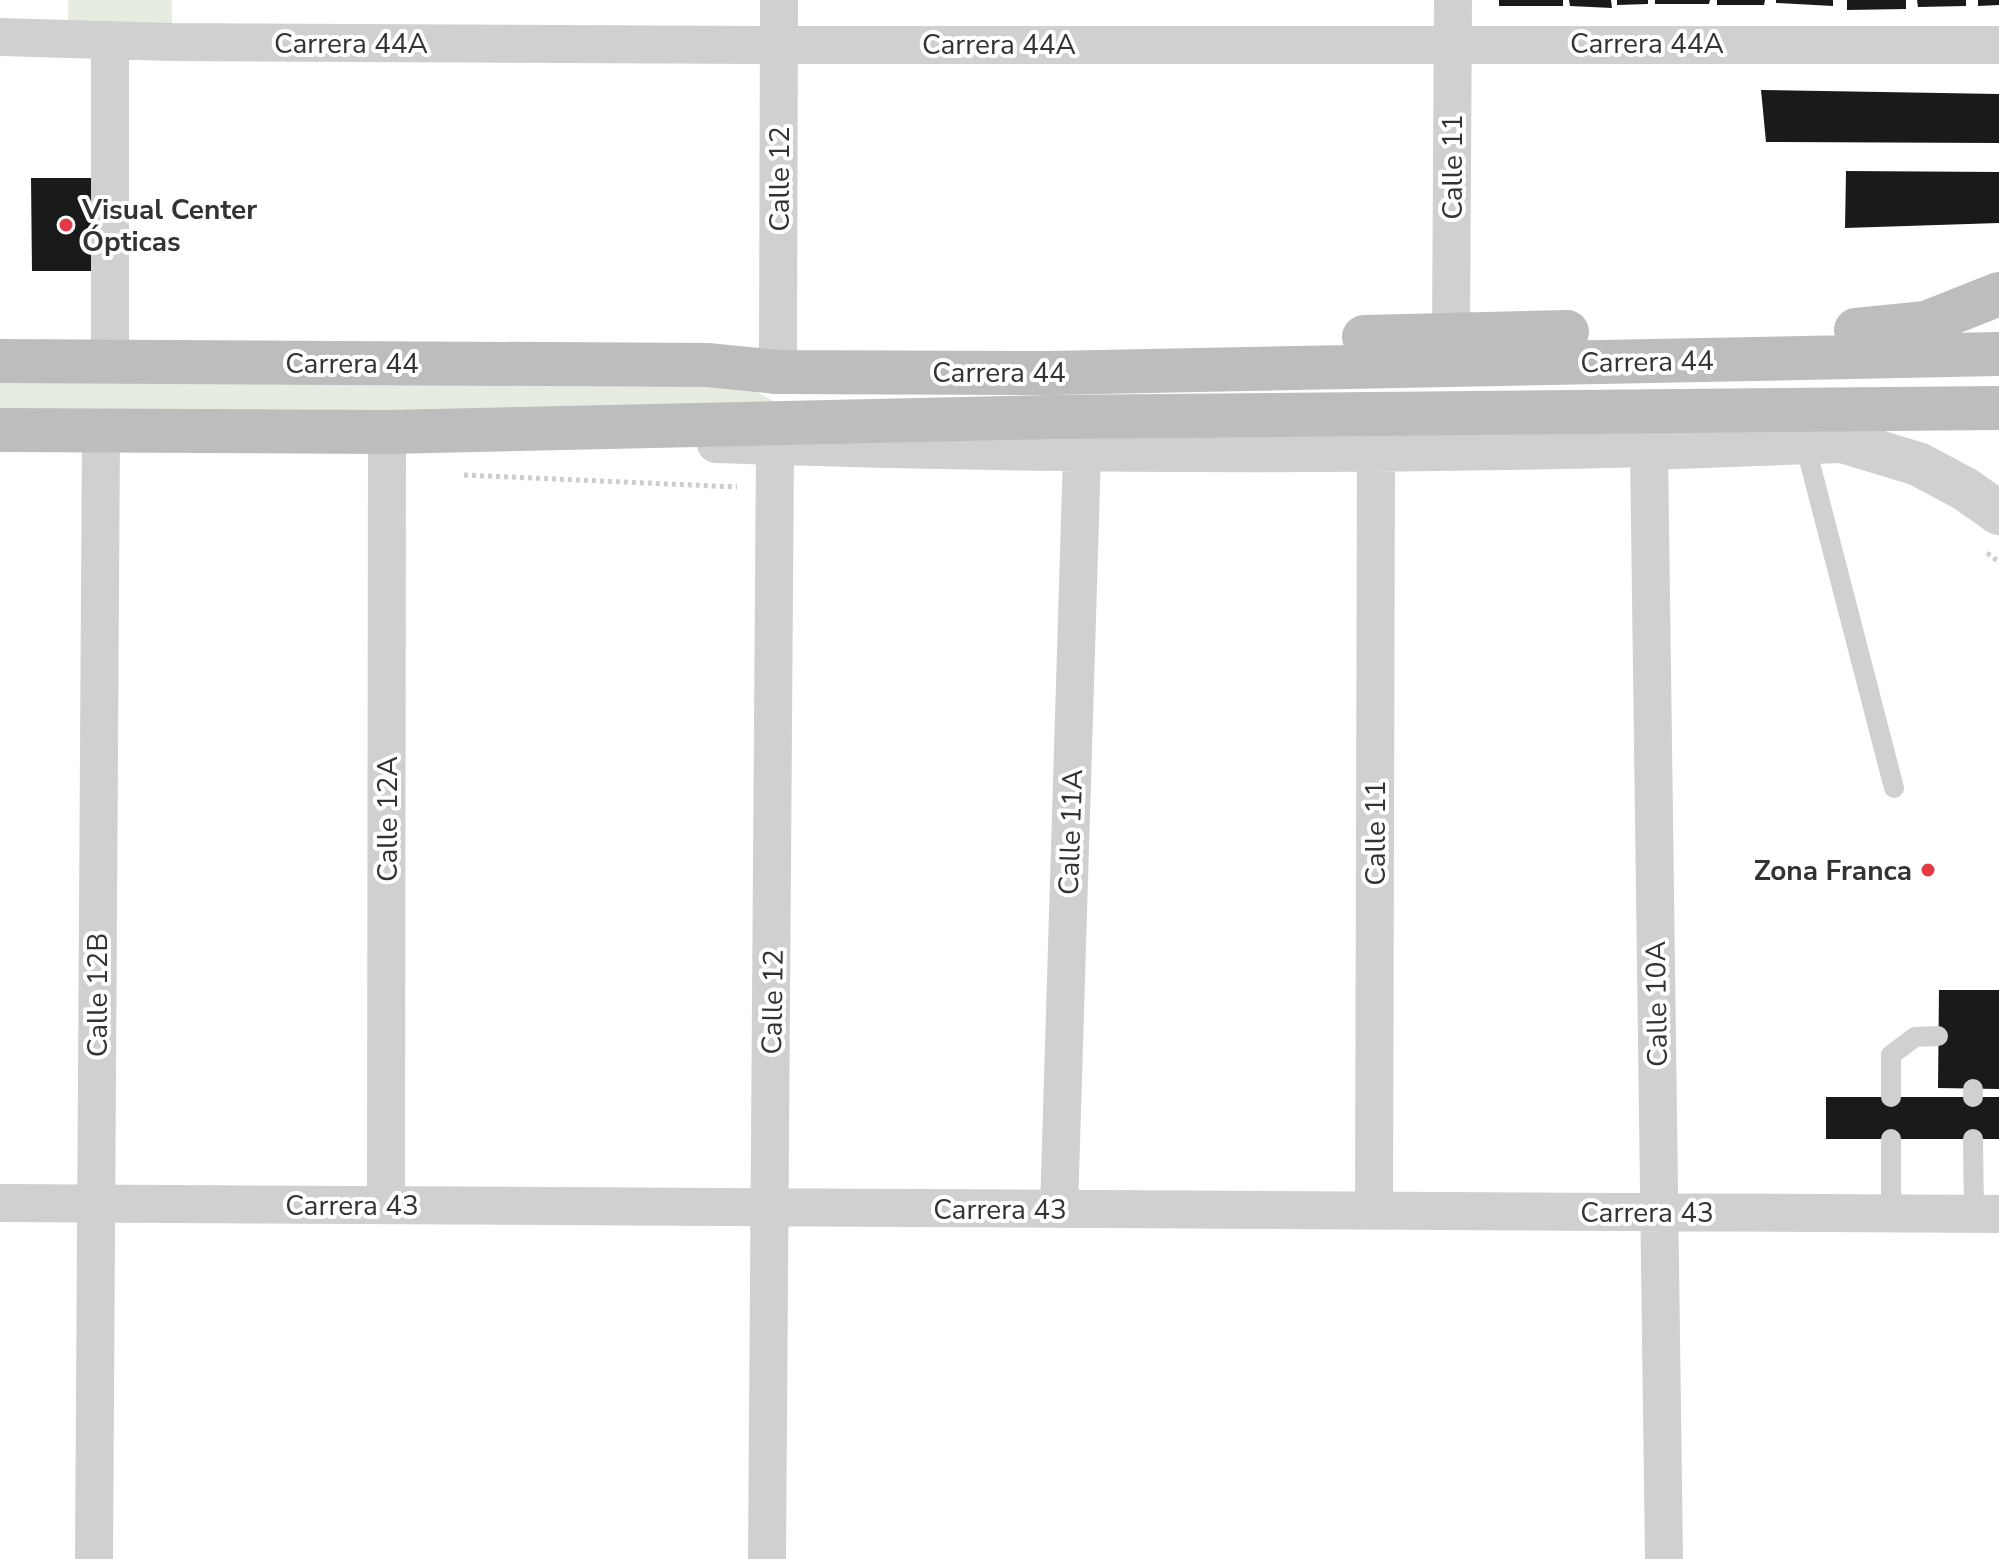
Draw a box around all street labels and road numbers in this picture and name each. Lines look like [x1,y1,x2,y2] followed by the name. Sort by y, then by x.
[274,25,428,63] street label: Carrera 44A
[1570,25,1724,63] street label: Carrera 44A
[922,26,1076,64] street label: Carrera 44A
[1434,114,1472,220] street label: Calle 11
[761,126,799,232] street label: Calle 12
[1580,342,1714,382] street label: Carrera 44
[285,345,419,383] street label: Carrera 44
[932,354,1066,392] street label: Carrera 44
[369,756,407,882] street label: Calle 12A
[1050,769,1092,896] street label: Calle 11A
[1357,780,1395,886] street label: Calle 11
[79,933,117,1057] street label: Calle 12B
[1637,941,1677,1067] street label: Calle 10A
[753,949,793,1055] street label: Calle 12
[285,1187,419,1225] street label: Carrera 43
[933,1191,1067,1229] street label: Carrera 43
[1580,1194,1714,1232] street label: Carrera 43

